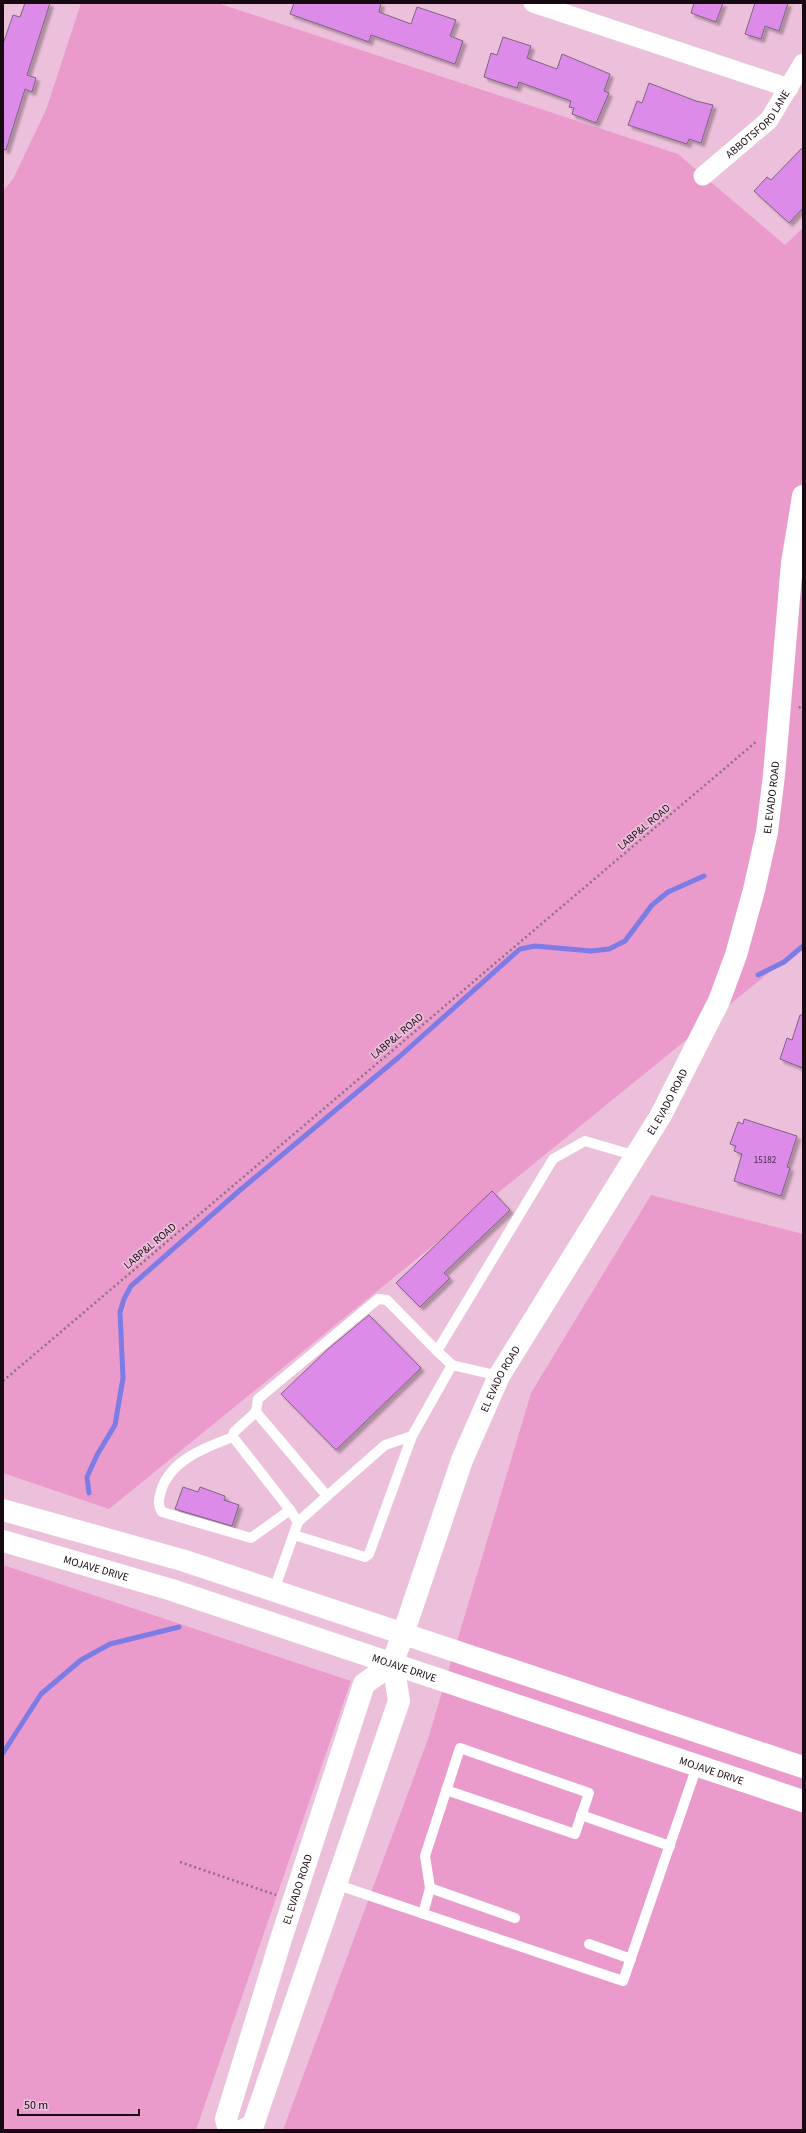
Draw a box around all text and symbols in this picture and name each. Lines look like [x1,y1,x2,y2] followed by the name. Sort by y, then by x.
[722,87,793,161] street label: ABBOTSFORD LANE
[759,760,783,835] street label: EL EVADO ROAD
[614,800,674,853] street label: LABP&L ROAD
[367,1009,427,1062] street label: LABP&L ROAD
[643,1066,691,1138] street label: EL EVADO ROAD
[754,1154,777,1167] house number: 15182
[120,1219,180,1272] street label: LABP&L ROAD
[477,1343,524,1414] street label: EL EVADO ROAD
[62,1551,131,1585] street label: MOJAVE DRIVE
[370,1650,439,1686] street label: MOJAVE DRIVE
[677,1753,746,1788] street label: MOJAVE DRIVE
[279,1852,316,1926] street label: EL EVADO ROAD
[18,2091,139,2117] scale bar
[24,2097,48,2114] text: 50 m

